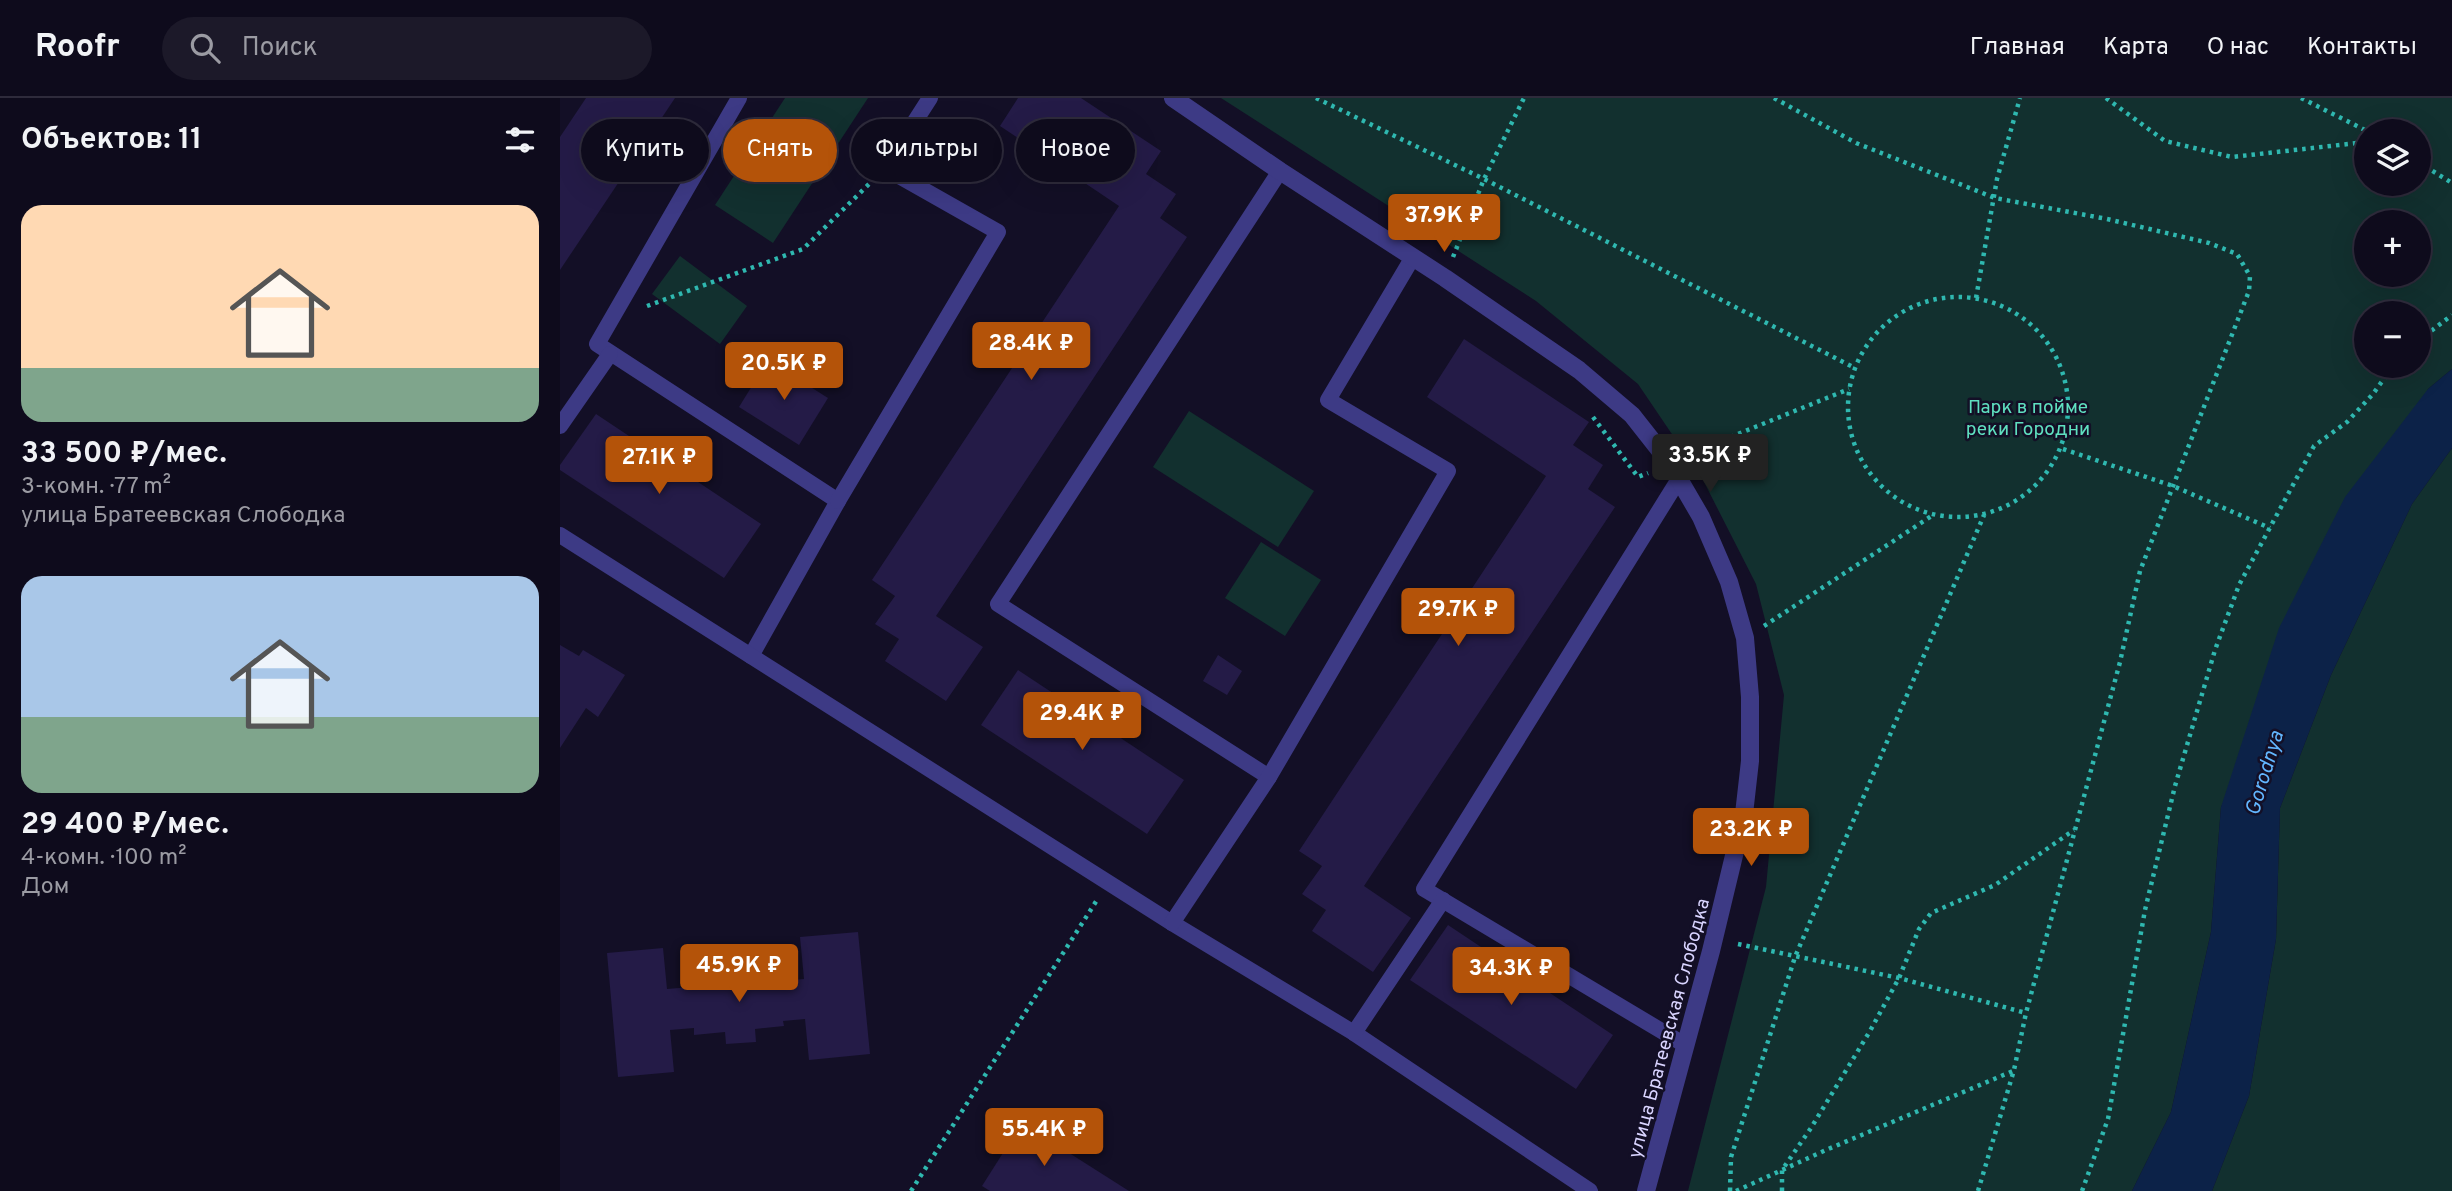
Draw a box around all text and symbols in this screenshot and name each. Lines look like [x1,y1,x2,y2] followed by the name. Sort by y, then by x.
[162,17,652,80] search box
[35,27,120,69] text: Roofr
[186,29,224,67] icon: search
[242,32,318,65] text: Поиск
[1970,33,2065,63] text: Главная
[2103,33,2169,63] text: Карта
[2207,33,2269,63] text: О нас
[2307,33,2417,63] text: Контакты
[581,119,709,182] chip: Купить
[723,119,837,182] chip: Снять
[851,119,1002,182] chip: Фильтры
[1016,119,1135,182] chip: Новое
[2354,119,2431,378] map controls
[2354,119,2431,196] button: layers
[501,121,539,159] icon: filters
[21,122,202,159] text: Объектов: 11
[1379,194,1509,254] pin: 37.9K ₽
[1404,202,1484,231] text: 37.9K ₽
[2354,210,2431,287] button: +
[217,250,343,376] icon: home
[2354,301,2431,378] button: −
[966,322,1096,382] pin: 28.4K ₽
[988,330,1074,359] text: 28.4K ₽
[719,342,849,402] pin: 20.5K ₽
[741,350,827,379] text: 20.5K ₽
[1966,396,2090,442] park label: Парк в пойме реки Городни
[1645,434,1775,494] pin: 33.5K ₽
[21,436,227,473] text: 33 500 ₽/мес.
[594,436,724,496] pin: 27.1K ₽
[1668,442,1752,471] text: 33.5K ₽
[621,444,697,473] text: 27.1K ₽
[21,473,171,502] text: 3-комн. · 77 m²
[21,502,345,531] text: улица Братеевская Слободка
[1393,588,1523,648] pin: 29.7K ₽
[1417,596,1499,625] text: 29.7K ₽
[217,621,343,747] icon: home
[1017,692,1147,752] pin: 29.4K ₽
[1039,700,1125,729] text: 29.4K ₽
[2240,728,2291,819] water label: Gorodnya
[21,807,229,844] text: 29 400 ₽/мес.
[1686,808,1816,868] pin: 23.2K ₽
[1709,816,1793,845] text: 23.2K ₽
[21,844,187,873] text: 4-комн. · 100 m²
[21,873,69,902] text: Дом
[1624,896,1716,1161] street label: улица Братеевская Слободка
[674,944,804,1004] pin: 45.9K ₽
[1446,948,1576,1007] pin: 34.3K ₽
[696,952,782,981] text: 45.9K ₽
[1469,955,1553,984] text: 34.3K ₽
[979,1108,1109,1168] pin: 55.4K ₽
[1001,1116,1087,1145] text: 55.4K ₽

